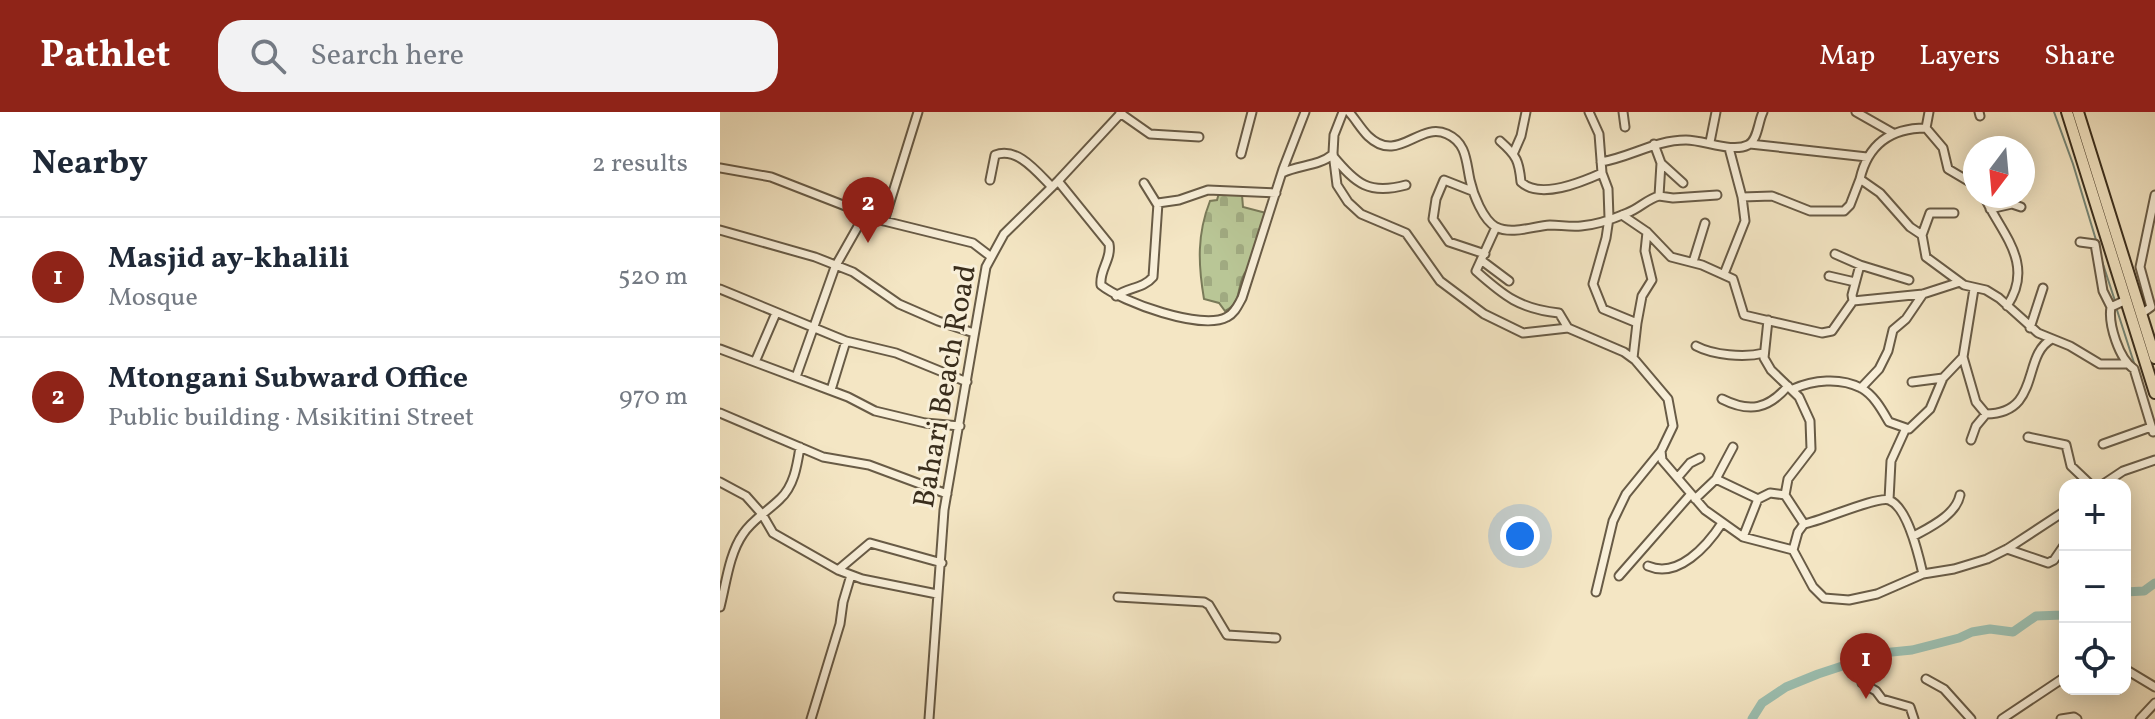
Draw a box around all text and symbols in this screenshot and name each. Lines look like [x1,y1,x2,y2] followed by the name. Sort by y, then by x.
[218,20,778,92] search box
[40,30,170,83] text: Pathlet
[246,34,290,78] icon: search
[310,35,464,77] text: Search here
[1819,37,1875,76] text: Map
[1919,37,2000,76] text: Layers
[2044,37,2115,76] text: Share
[1963,136,2035,208] north arrow
[32,141,148,188] text: Nearby
[592,146,688,182] text: 2 results
[842,177,894,243] pin: 2
[108,238,350,280] text: Masjid ay-khalili
[53,259,63,295] text: 1
[618,259,688,295] text: 520 m
[904,261,988,511] street label: Bahari Beach Road
[108,280,198,316] text: Mosque
[108,358,468,400] text: Mtongani Subward Office
[51,379,65,415] text: 2
[619,379,688,415] text: 970 m
[108,400,474,436] text: Public building · Msikitini Street
[2059,479,2131,695] map controls
[2059,479,2131,551] button: +
[1500,516,1540,556] your location
[2059,551,2131,623] button: −
[2059,623,2131,695] button: locate
[1840,633,1892,699] pin: 1

